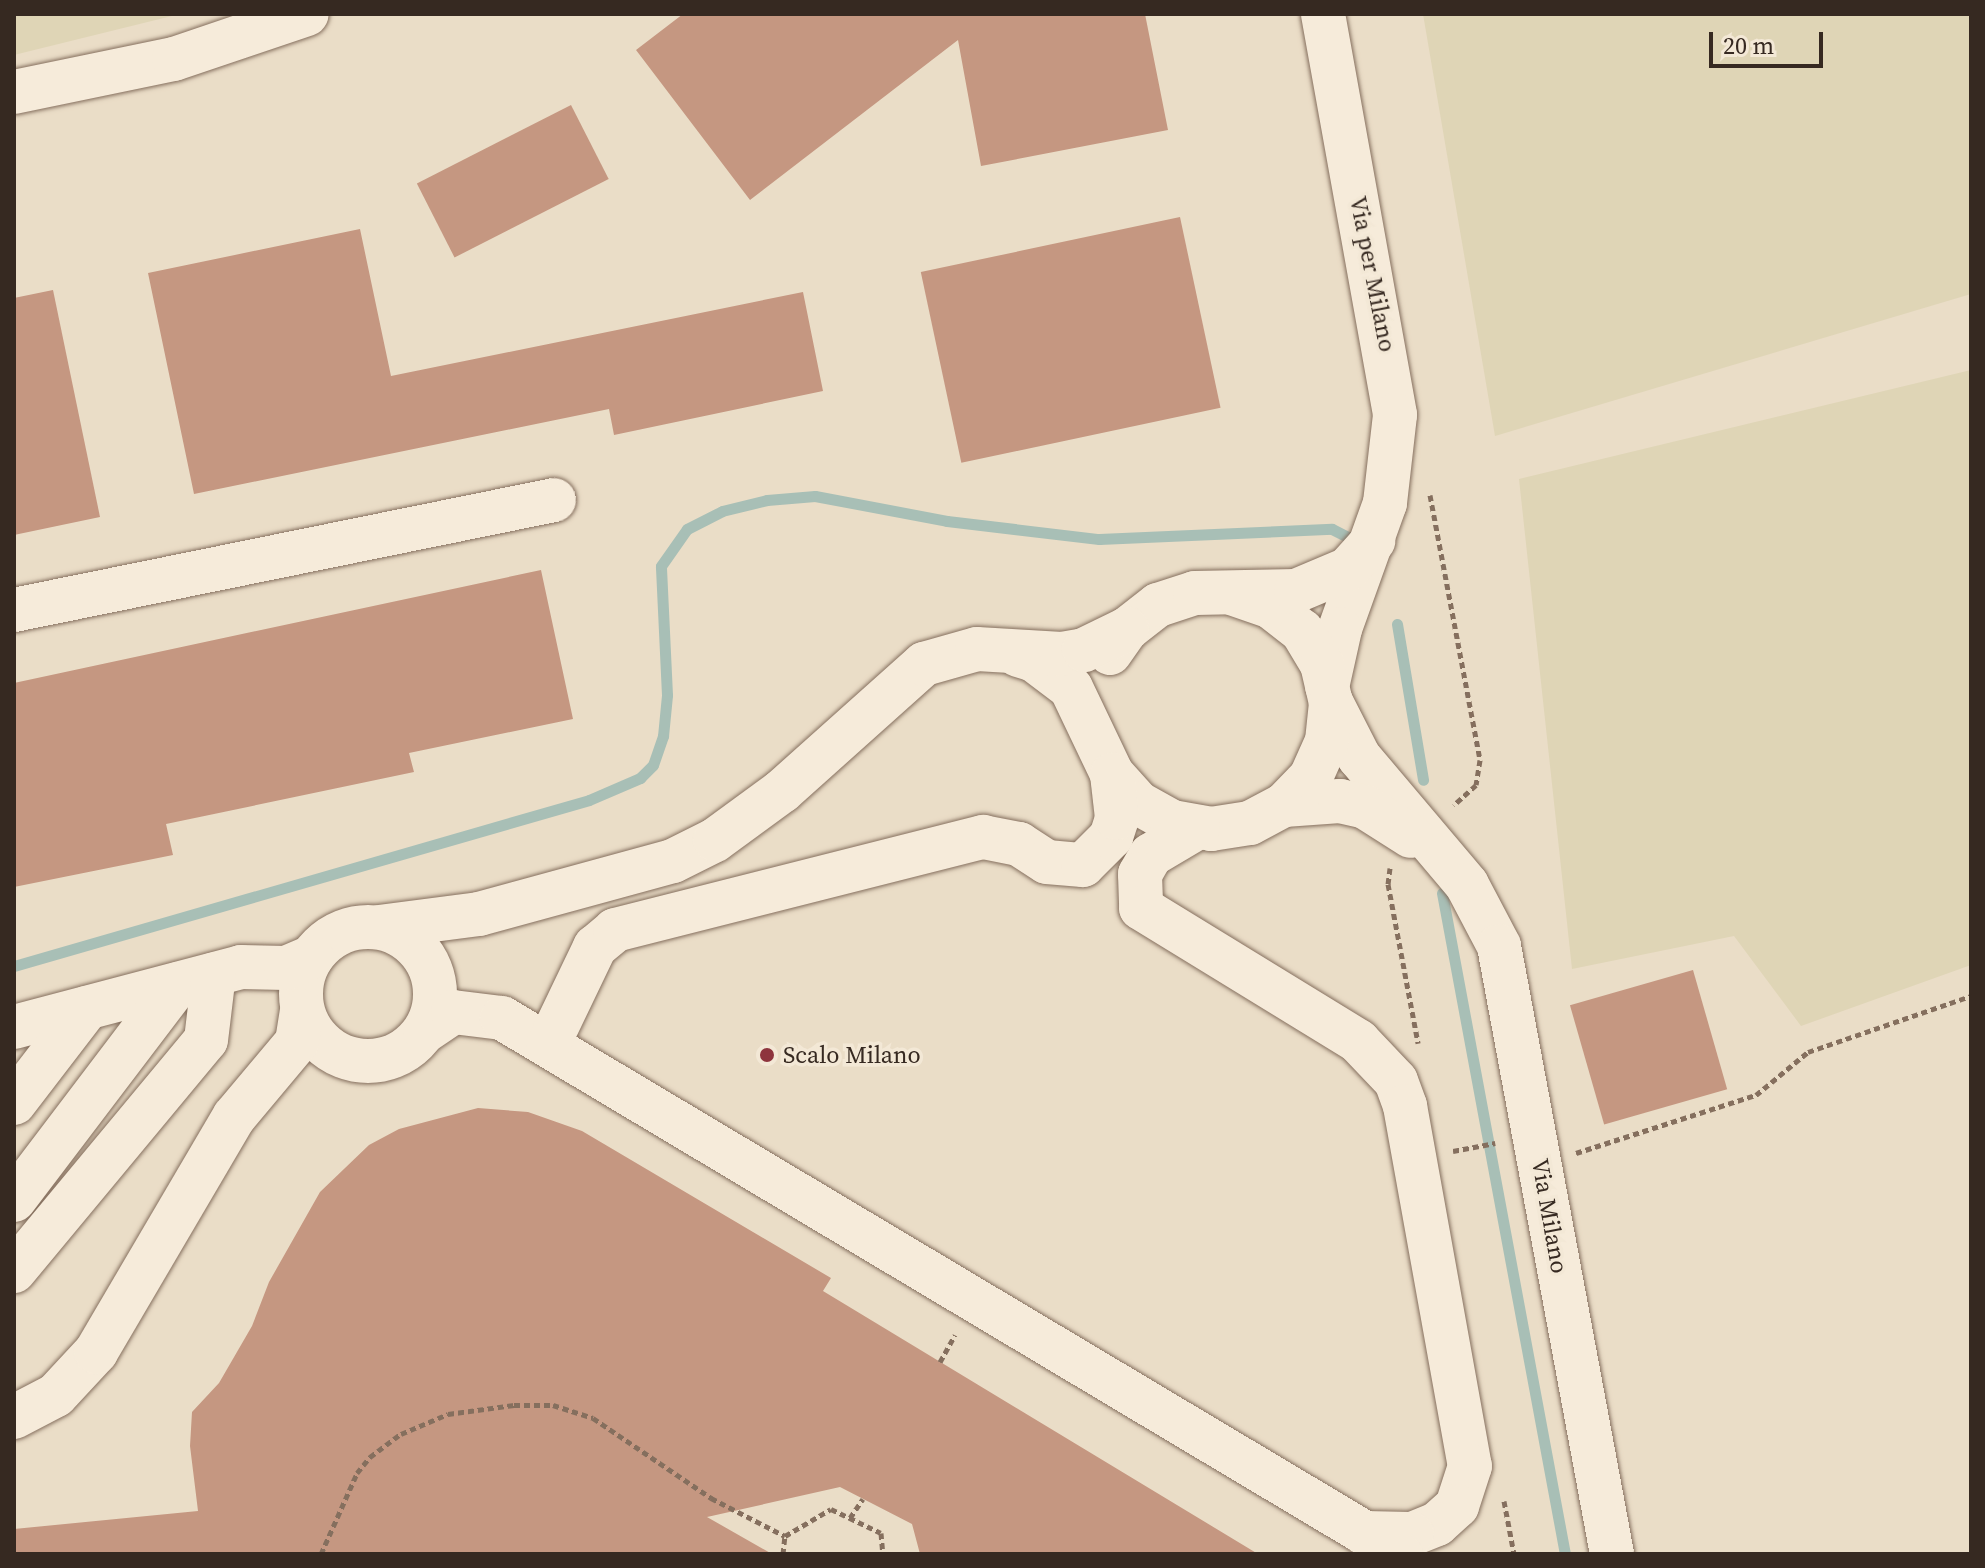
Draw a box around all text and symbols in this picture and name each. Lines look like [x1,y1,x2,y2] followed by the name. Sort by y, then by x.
[1713,16,1827,66] scale bar
[1723,29,1774,62] text: 20 m
[1344,194,1402,354] street label: Via per Milano
[783,1041,921,1069] place label: Scalo Milano
[758,1046,776,1064] marker: Scalo Milano
[1526,1156,1574,1276] street label: Via Milano

